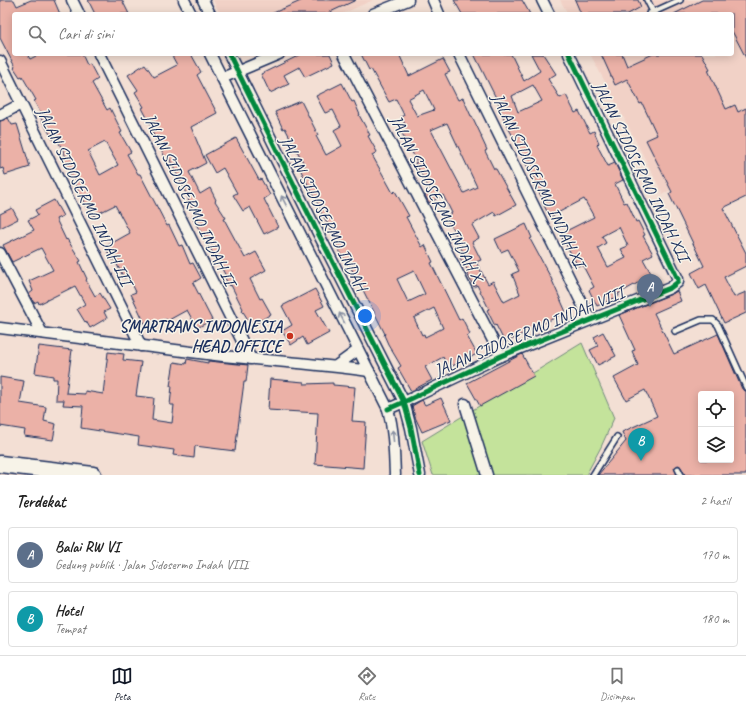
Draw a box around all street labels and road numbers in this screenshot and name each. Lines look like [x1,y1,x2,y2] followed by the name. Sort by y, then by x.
[588,77,696,269] street label: JALAN SIDOSERMO INDAH XII
[487,89,591,274] street label: JALAN SIDOSERMO INDAH XI
[32,103,139,293] street label: JALAN SIDOSERMO INDAH III
[138,109,242,293] street label: JALAN SIDOSERMO INDAH II
[385,110,489,288] street label: JALAN SIDOSERMO INDAH X
[275,131,373,296] street label: JALAN SIDOSERMO INDAH
[430,280,631,381] street label: JALAN SIDOSERMO INDAH VIII

